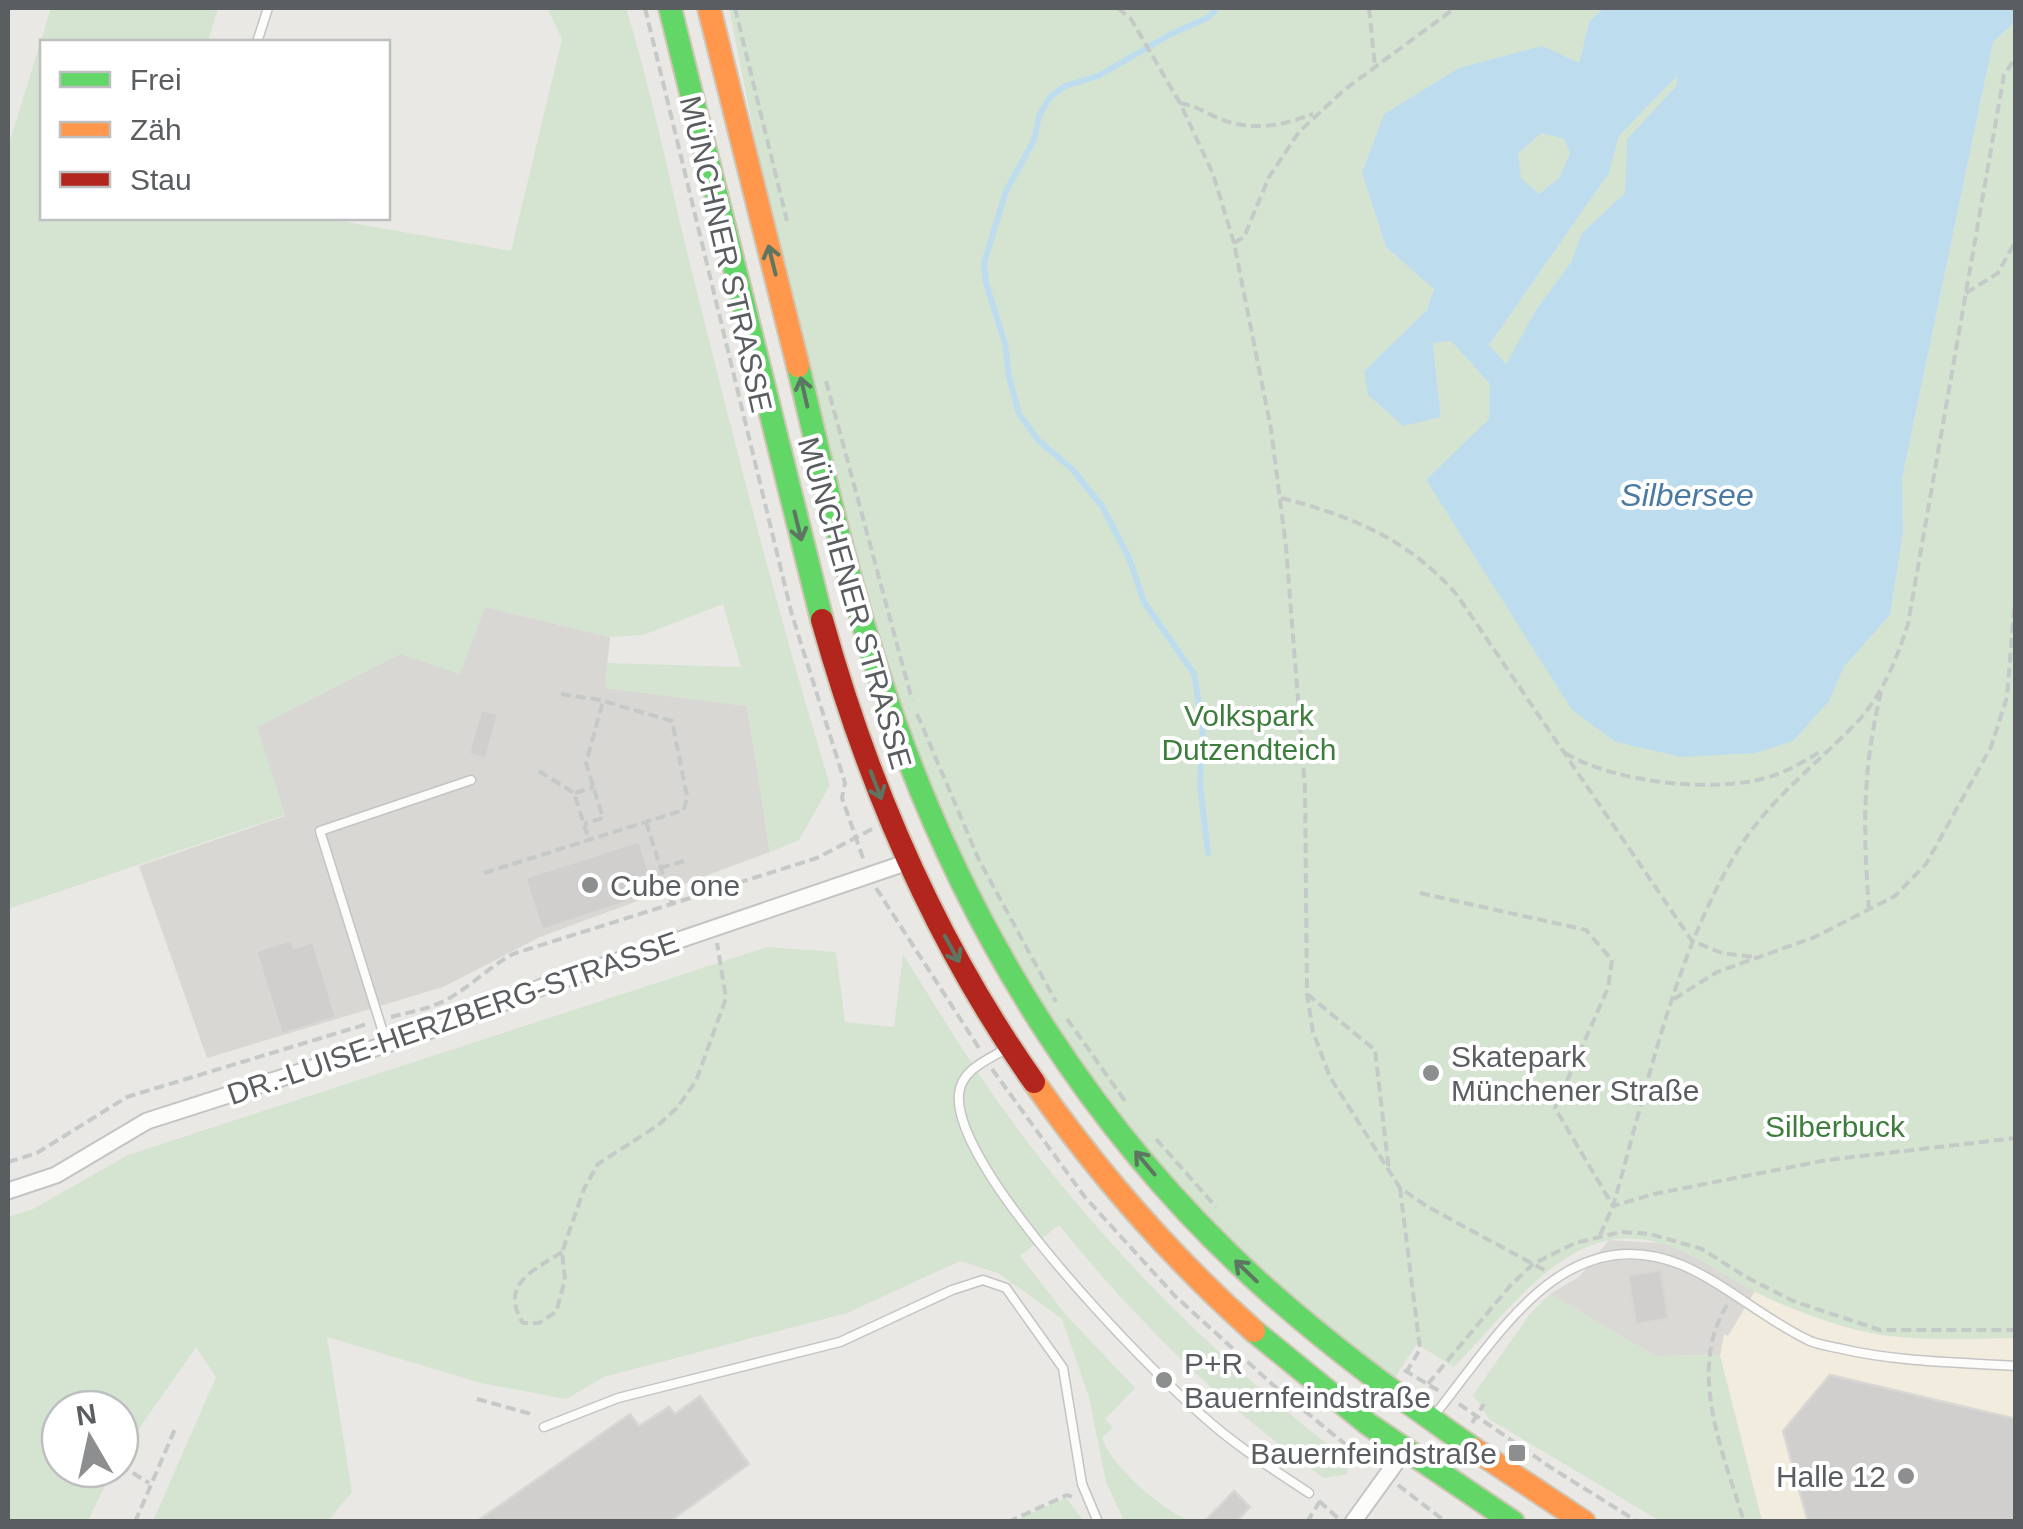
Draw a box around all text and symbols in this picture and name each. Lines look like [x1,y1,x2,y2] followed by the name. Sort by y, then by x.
[40,40,390,220] legend
[130,63,182,96] text: Frei
[674,93,778,415] street label: MÜNCHNER STRASSE
[130,113,182,146] text: Zäh
[130,163,192,196] text: Stau
[762,245,780,277] one-way arrow
[794,377,812,409] one-way arrow
[792,433,918,773] street label: MÜNCHENER STRASSE
[1620,477,1754,513] water label: Silbersee
[790,509,808,541] one-way arrow
[1161,699,1337,766] park label: Volkspark Dutzendteich
[868,769,886,800] one-way arrow
[610,869,740,902] place label: Cube one
[579,874,601,896] marker: Cube one
[223,925,683,1111] street label: DR.-LUISE-HERZBERG-STRASSE
[942,934,962,964] one-way arrow
[1451,1040,1699,1107] place label: Skatepark Münchener Straße
[1420,1062,1442,1084] marker: Skatepark Münchener Straße
[1765,1110,1906,1143] park label: Silberbuck
[1134,1151,1156,1177] one-way arrow
[1234,1260,1259,1283] one-way arrow
[1184,1347,1431,1414] place label: P+R Bauernfeindstraße
[1153,1369,1175,1391] marker: P+R Bauernfeindstraße
[40,1389,140,1489] north arrow
[74,1398,99,1432] text: N
[1250,1437,1497,1470] place label: Bauernfeindstraße
[1506,1442,1528,1464] marker: Bauernfeindstraße
[1776,1460,1886,1493] place label: Halle 12
[1895,1465,1917,1487] marker: Halle 12

